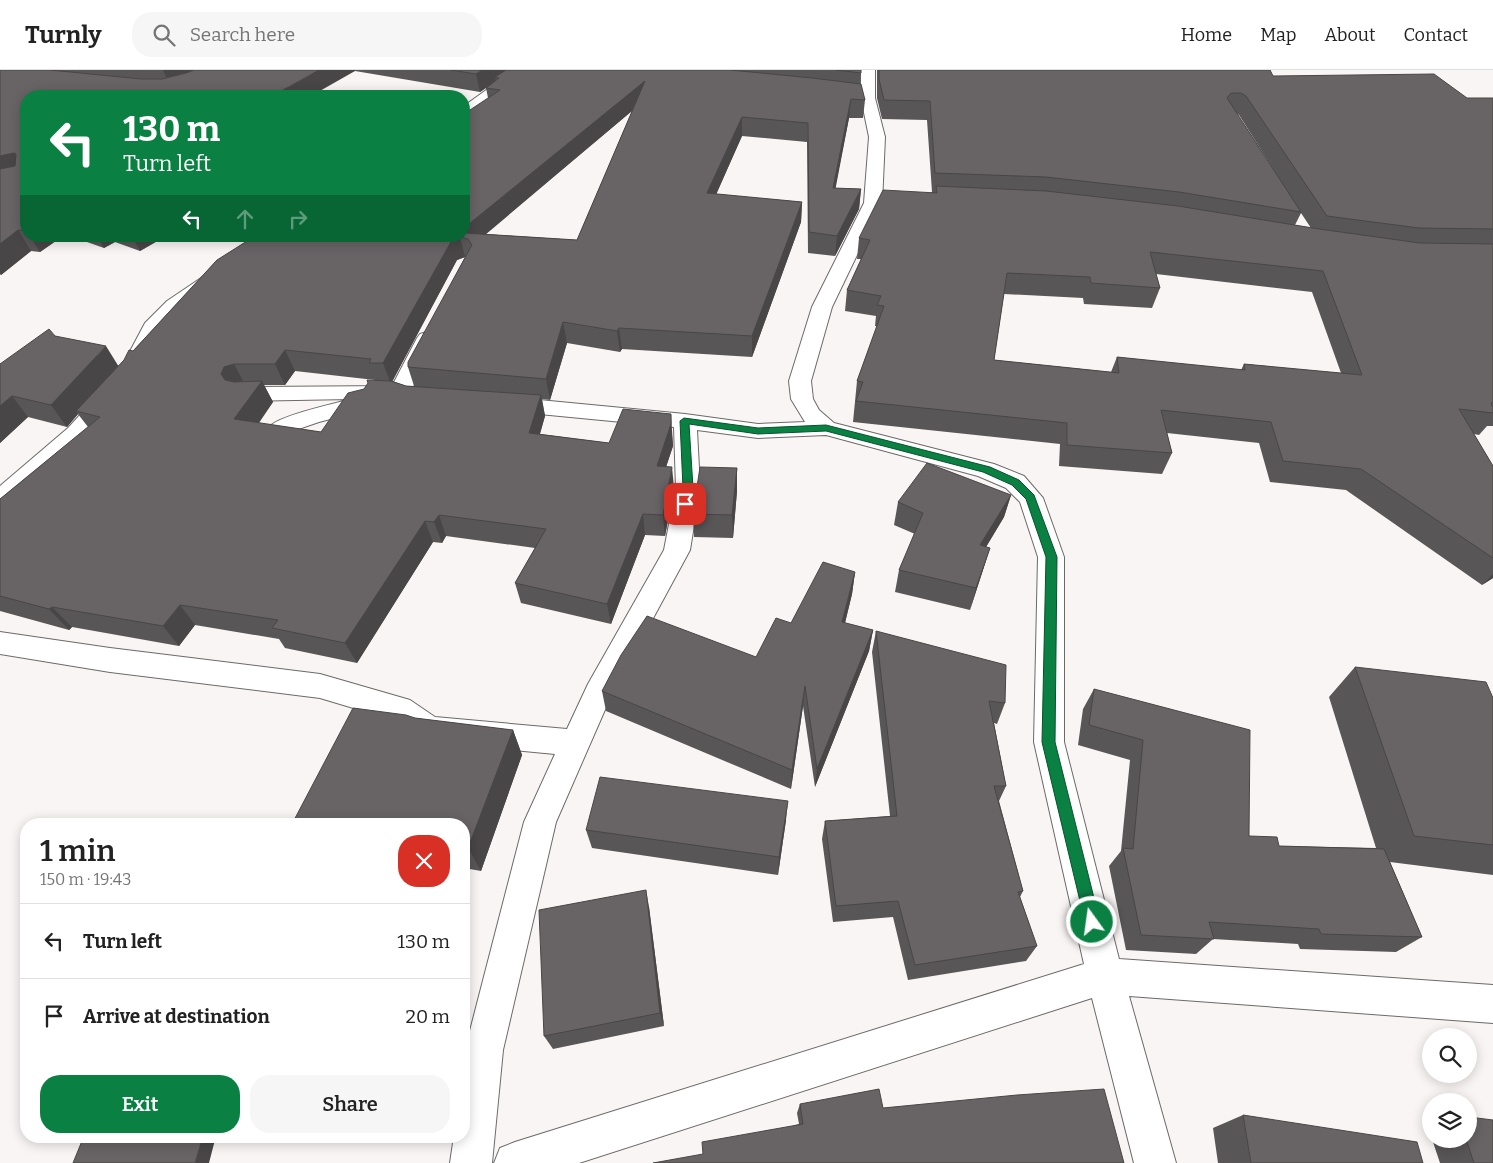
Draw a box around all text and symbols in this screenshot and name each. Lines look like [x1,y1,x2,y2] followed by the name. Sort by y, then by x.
[132,12,482,57] search box
[25,21,102,49] text: Turnly
[150,21,178,49] icon: search
[190,23,295,46] text: Search here
[1181,24,1232,46] text: Home
[1260,24,1296,46] text: Map
[1324,24,1375,46] text: About
[1403,24,1468,46] text: Contact
[123,108,220,150] text: 130 m
[40,110,105,175] icon: left
[123,150,211,177] text: Turn left
[178,205,206,233] icon: left
[231,205,259,233] icon: ahead
[284,205,312,233] icon: right
[664,483,706,525] pin
[671,490,699,518] icon: arrive
[40,833,115,869] text: 1 min
[398,835,450,887] button: close
[40,870,131,889] text: 150 m · 19:43
[1065,895,1117,947] position arrow
[40,927,68,955] icon: left
[83,930,162,953] text: Turn left
[397,930,450,953] text: 130 m
[40,1002,68,1030] icon: arrive
[83,1005,270,1028] text: Arrive at destination
[406,1005,450,1028] text: 20 m
[1422,1028,1477,1148] map controls
[1422,1028,1477,1083] button: search
[40,1075,240,1133] button: Exit
[250,1075,450,1133] button: Share
[1422,1093,1477,1148] button: layers

